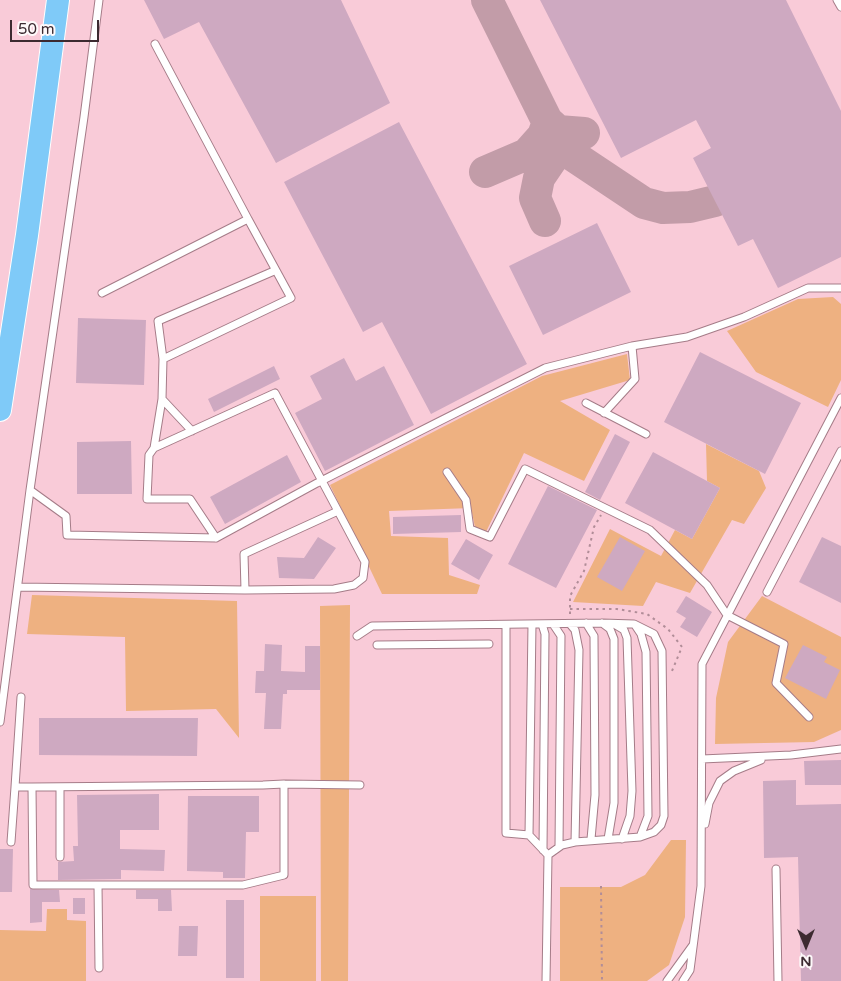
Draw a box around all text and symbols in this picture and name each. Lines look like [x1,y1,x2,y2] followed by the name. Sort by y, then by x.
[12,10,101,42] scale bar
[18,20,55,38] text: 50 m
[781,921,831,971] north arrow
[800,953,812,970] text: N

